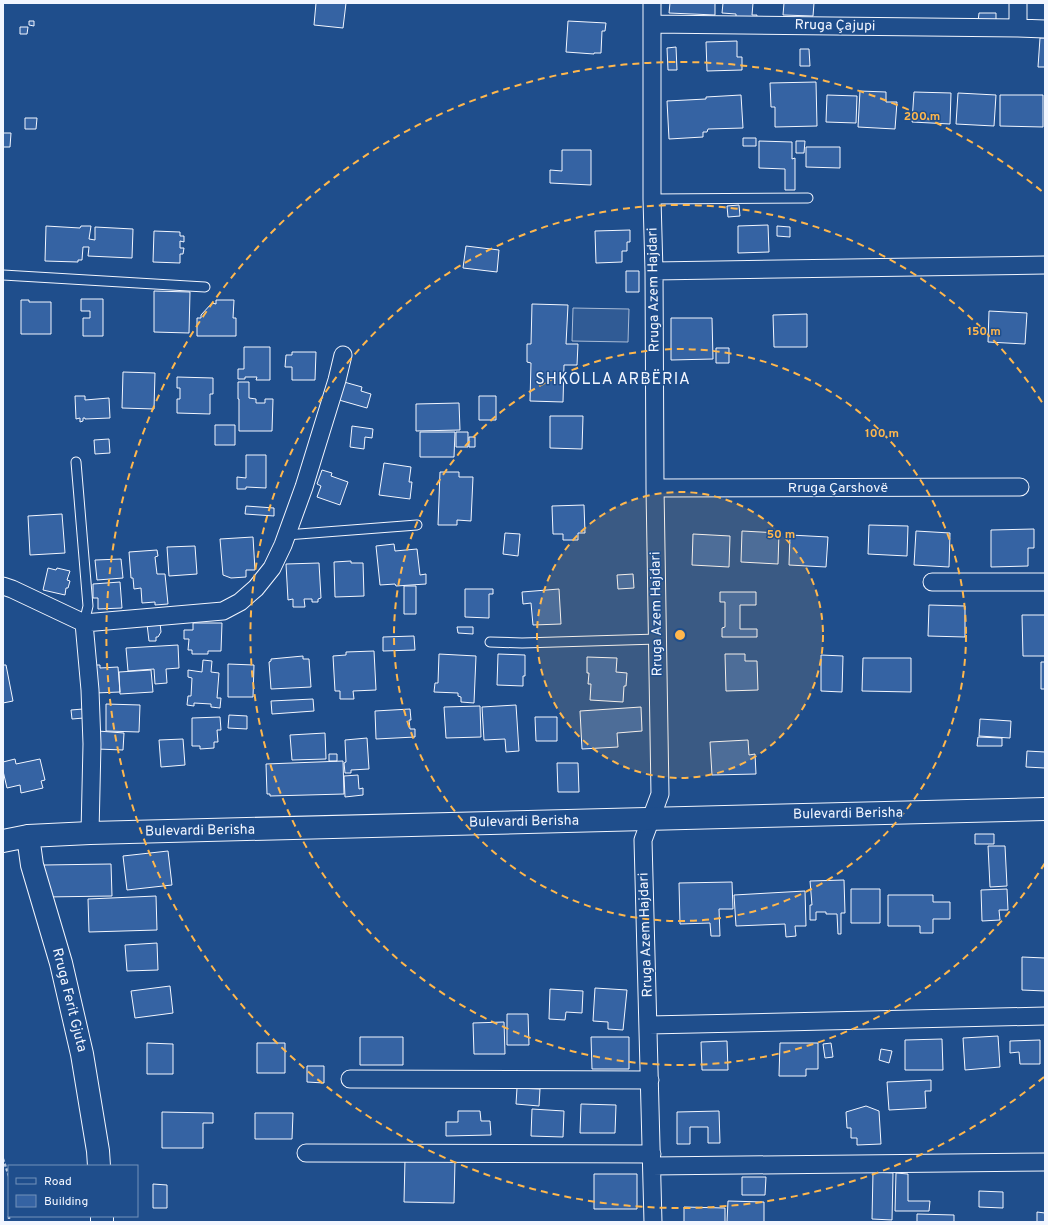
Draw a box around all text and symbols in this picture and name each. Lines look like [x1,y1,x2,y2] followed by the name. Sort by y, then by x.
[794,17,876,35] street label: Rruga Çajupi
[904,109,940,125] text: 200 m
[644,227,664,353] street label: Rruga Azem Hajdari
[967,324,1001,340] text: 150 m
[535,369,691,390] district label: SHKOLLA ARBËRIA
[865,426,899,442] text: 100 m
[788,480,888,497] street label: Rruga Çarshovë
[767,527,795,543] text: 50 m
[647,551,667,677] street label: Rruga Azem Hajdari
[673,628,687,642] centre of rings
[793,805,903,823] street label: Bulevardi Berisha
[469,813,579,831] street label: Bulevardi Berisha
[145,822,255,840] street label: Bulevardi Berisha
[635,872,657,998] street label: Rruga Azem Hajdari
[48,946,90,1054] street label: Rruga Ferit Gjuta
[8,1165,138,1217] legend
[44,1174,72,1190] text: Road
[44,1194,88,1210] text: Building

